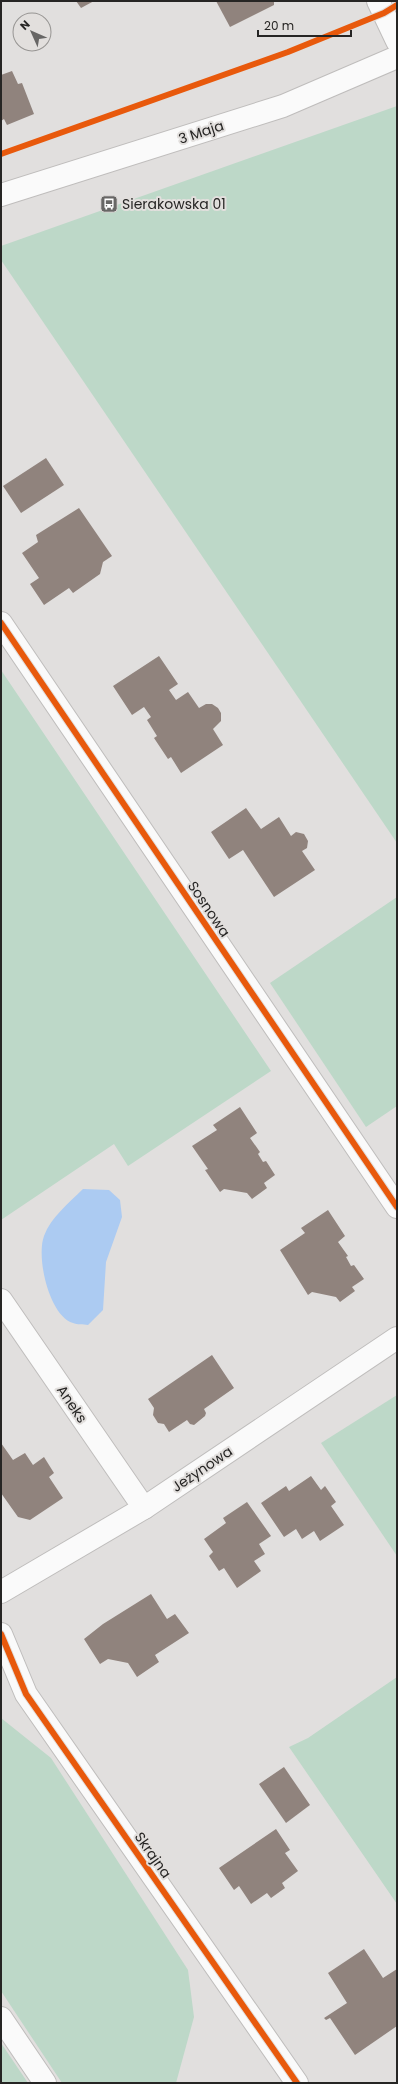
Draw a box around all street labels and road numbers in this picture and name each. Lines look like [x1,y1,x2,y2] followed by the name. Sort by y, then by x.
[176,115,226,149] street label: 3 Maja
[183,877,235,941] street label: Sosnowa
[52,1381,92,1427] street label: Aneks
[168,1441,236,1497] street label: Jeżynowa
[130,1828,176,1882] street label: Skrajna

